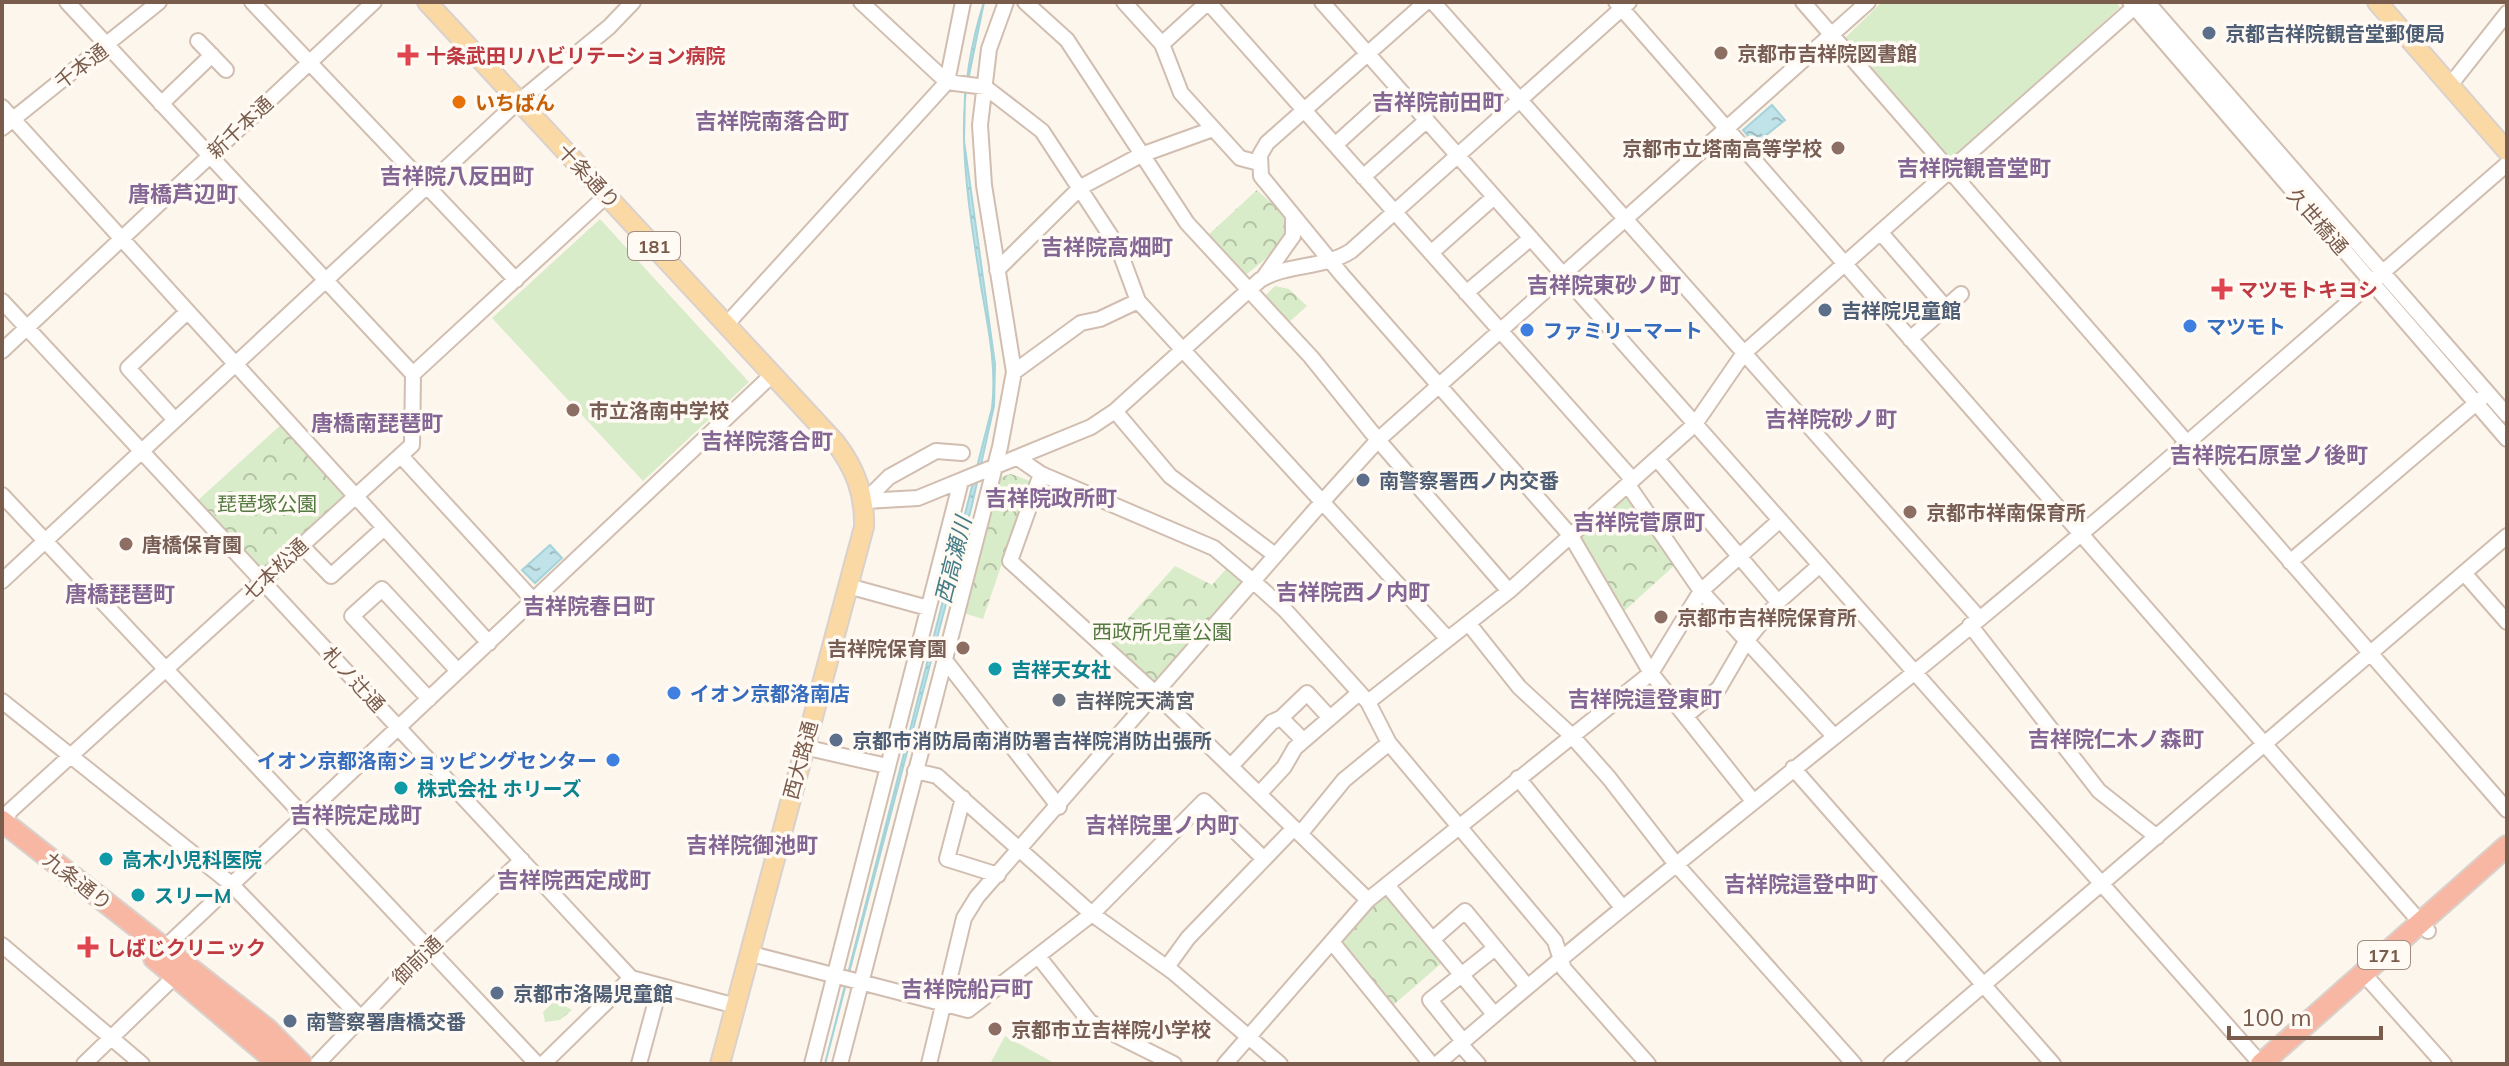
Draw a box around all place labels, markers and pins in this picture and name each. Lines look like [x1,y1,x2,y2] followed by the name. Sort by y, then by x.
[2225,21,2445,46] place label: 京都吉祥院観音堂郵便局
[2200,24,2218,42] marker: 京都吉祥院観音堂郵便局
[1737,41,1917,66] place label: 京都市吉祥院図書館
[426,43,726,68] place label: 十条武田リハビリテーション病院
[397,44,419,66] marker: 十条武田リハビリテーション病院
[1712,44,1730,62] marker: 京都市吉祥院図書館
[475,90,555,115] place label: いちばん
[450,93,468,111] marker: いちばん
[1622,136,1822,161] place label: 京都市立塔南高等学校
[1829,139,1847,157] marker: 京都市立塔南高等学校
[2238,277,2378,302] place label: マツモトキヨシ
[2213,280,2231,298] marker: マツモトキヨシ
[1841,298,1961,323] place label: 吉祥院児童館
[1816,301,1834,319] marker: 吉祥院児童館
[2206,314,2286,339] place label: マツモト
[2181,317,2199,335] marker: マツモト
[1543,318,1703,343] place label: ファミリーマート
[1518,321,1536,339] marker: ファミリーマート
[589,398,729,423] place label: 市立洛南中学校
[564,401,582,419] marker: 市立洛南中学校
[1379,468,1559,493] place label: 南警察署西ノ内交番
[1354,471,1372,489] marker: 南警察署西ノ内交番
[1926,500,2086,525] place label: 京都市祥南保育所
[1901,503,1919,521] marker: 京都市祥南保育所
[142,532,242,557] place label: 唐橋保育園
[117,535,135,553] marker: 唐橋保育園
[1677,605,1857,630] place label: 京都市吉祥院保育所
[1652,608,1670,626] marker: 京都市吉祥院保育所
[827,636,947,661] place label: 吉祥院保育園
[954,639,972,657] marker: 吉祥院保育園
[1011,657,1111,682] place label: 吉祥天女社
[986,660,1004,678] marker: 吉祥天女社
[690,681,850,706] place label: イオン京都洛南店
[665,684,683,702] marker: イオン京都洛南店
[1075,688,1195,713] place label: 吉祥院天満宮
[1050,691,1068,709] marker: 吉祥院天満宮
[852,728,1212,753] place label: 京都市消防局南消防署吉祥院消防出張所
[827,731,845,749] marker: 京都市消防局南消防署吉祥院消防出張所
[257,748,597,773] place label: イオン京都洛南ショッピングセンター
[604,751,622,769] marker: イオン京都洛南ショッピングセンター
[417,776,581,801] place label: 株式会社 ホリーズ
[392,779,410,797] marker: 株式会社 ホリーズ
[122,847,262,872] place label: 高木小児科医院
[97,850,115,868] marker: 高木小児科医院
[154,883,231,908] place label: スリーM
[129,886,147,904] marker: スリーM
[106,935,266,960] place label: しばじクリニック
[77,936,99,958] marker: しばじクリニック
[513,981,673,1006] place label: 京都市洛陽児童館
[488,984,506,1002] marker: 京都市洛陽児童館
[306,1009,466,1034] place label: 南警察署唐橋交番
[281,1012,299,1030] marker: 南警察署唐橋交番
[1011,1017,1211,1042] place label: 京都市立吉祥院小学校
[986,1020,1004,1038] marker: 京都市立吉祥院小学校

